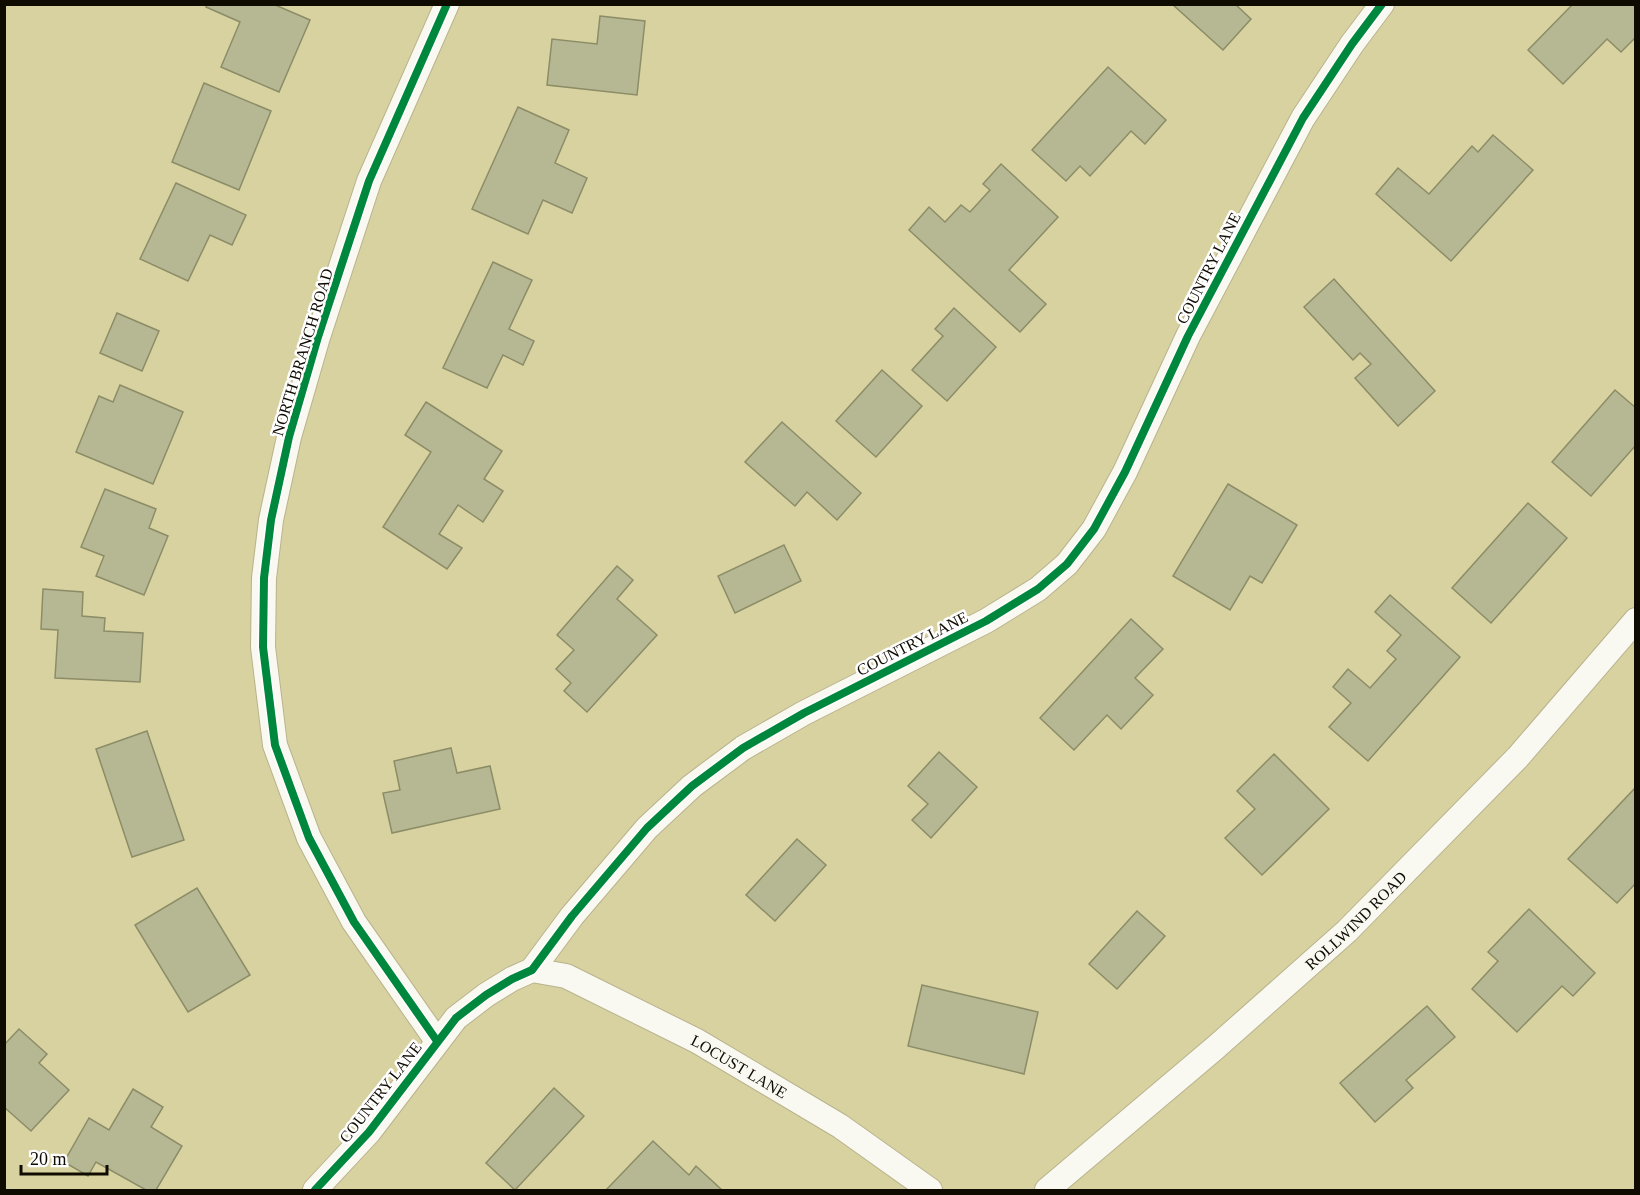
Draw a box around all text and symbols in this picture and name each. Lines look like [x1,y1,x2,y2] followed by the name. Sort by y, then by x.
[1173,210,1244,327] street label: COUNTRY LANE
[269,266,336,438] street label: NORTH BRANCH ROAD
[854,608,971,679] street label: COUNTRY LANE
[1302,868,1410,973] street label: ROLLWIND ROAD
[688,1032,790,1102] street label: LOCUST LANE
[336,1039,425,1146] street label: COUNTRY LANE
[21,1138,106,1176] scale bar
[30,1149,67,1169] text: 20 m

